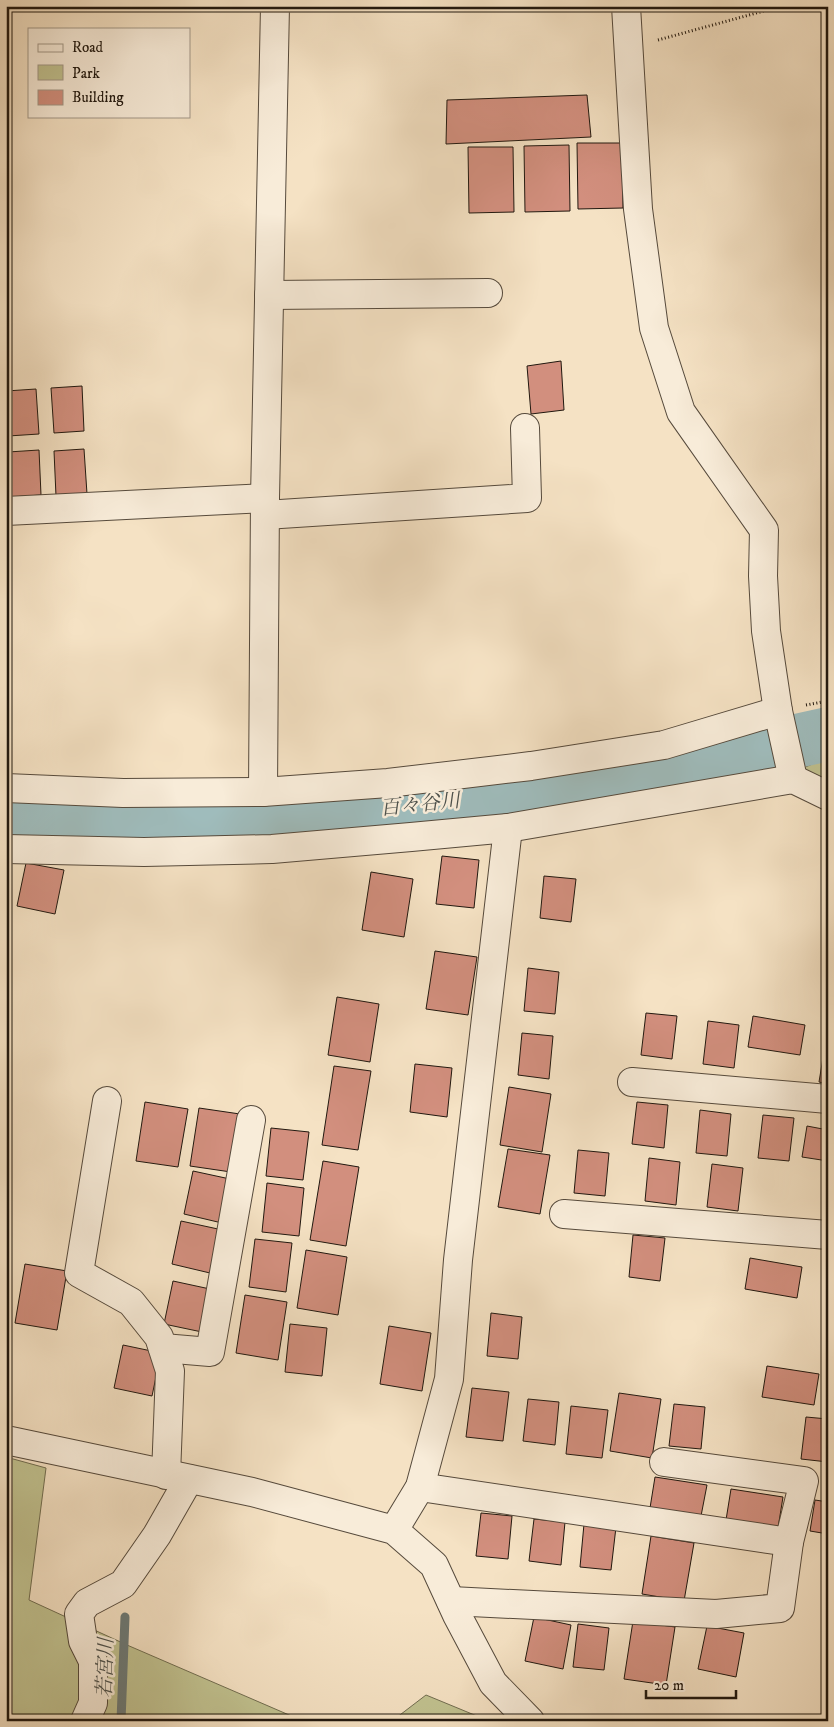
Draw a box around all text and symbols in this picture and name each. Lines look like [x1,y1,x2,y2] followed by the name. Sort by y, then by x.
[28,28,190,118] legend
[72,38,104,57] text: Road
[72,64,101,83] text: Park
[72,88,124,107] text: Building
[379,788,463,822] water label: 百々谷川
[92,1636,120,1698] water label: 若宮川
[646,1667,736,1699] scale bar
[654,1676,684,1695] text: 20 m

